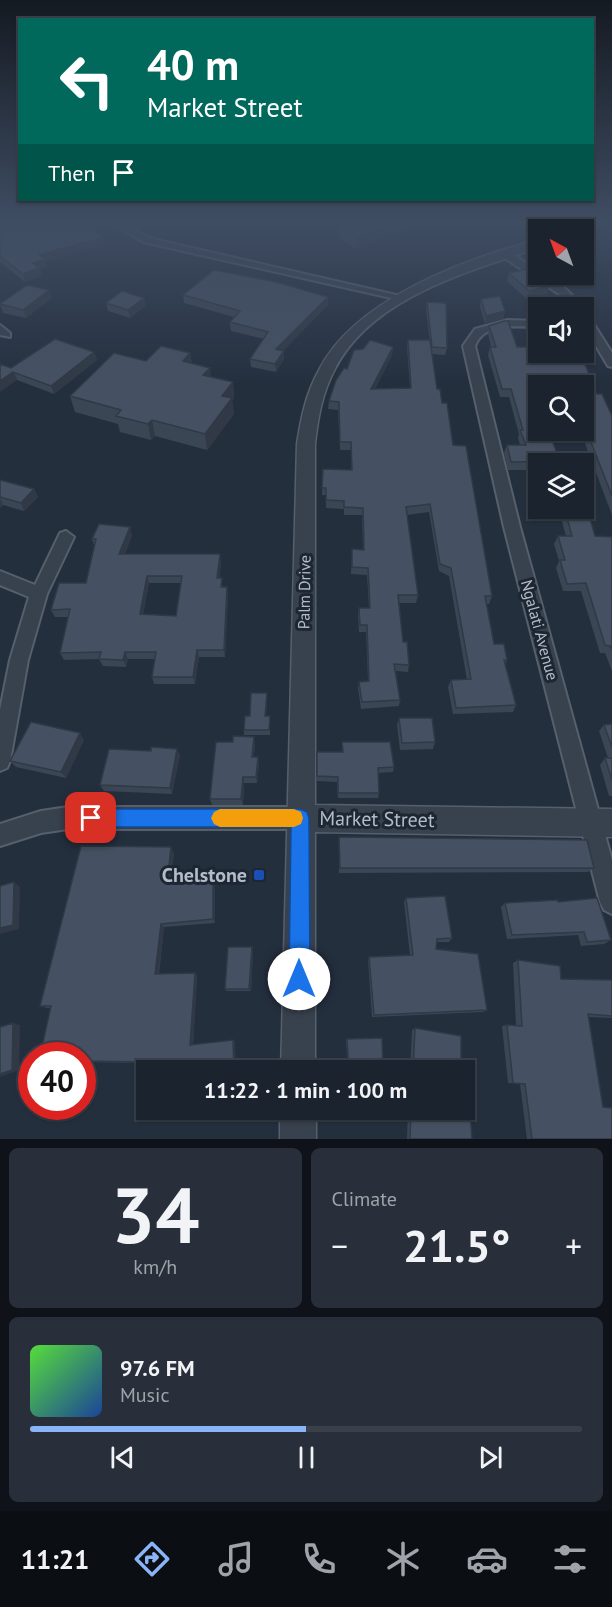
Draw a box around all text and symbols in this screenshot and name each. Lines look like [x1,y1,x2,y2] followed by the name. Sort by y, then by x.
[147,37,239,92] text: 40 m
[48,42,126,120] icon: left
[147,90,303,124] text: Market Street
[107,156,140,189] icon: arrive
[48,159,95,187] text: Then
[528,219,594,285] north arrow
[528,219,594,519] map controls
[528,297,594,363] button: sound
[528,375,594,441] button: search
[528,453,594,519] button: layers
[293,555,315,629] street label: Palm Drive
[517,577,563,683] street label: Ngalati Avenue
[65,792,116,843] pin
[74,801,107,834] icon: arrive
[319,805,435,833] street label: Market Street
[162,862,247,888] place label: Chelstone
[252,868,266,882] marker: Chelstone
[267,947,331,1011] position arrow
[18,1042,96,1120] speed limit sign: 40
[204,1076,407,1104] text: 11:22 · 1 min · 100 m
[111,1164,199,1265] text: 34
[332,1186,397,1212] text: Climate
[403,1216,510,1274] text: 21.5°
[332,1224,348,1267] text: −
[565,1224,582,1267] text: +
[133,1254,177,1280] text: km/h
[120,1354,195,1382] text: 97.6 FM
[120,1382,169,1408] text: Music
[106,1441,139,1474] icon: previous
[290,1441,323,1474] icon: pause
[474,1441,507,1474] icon: next
[131,1538,173,1580] icon: directions
[215,1538,257,1580] icon: music
[298,1538,340,1580] icon: phone
[382,1538,424,1580] icon: climate
[466,1538,508,1580] icon: car
[549,1538,591,1580] icon: filters
[21,1542,89,1576] text: 11:21

